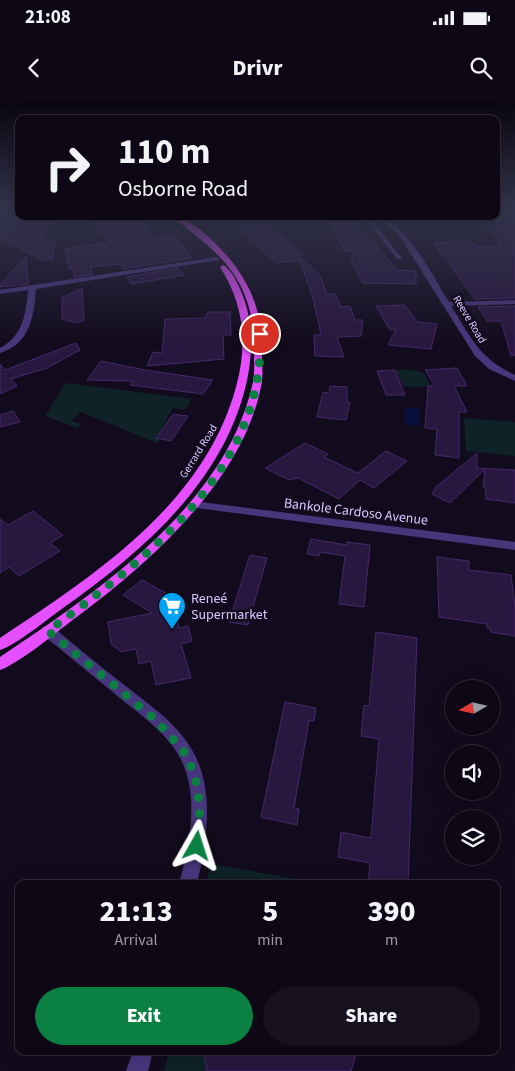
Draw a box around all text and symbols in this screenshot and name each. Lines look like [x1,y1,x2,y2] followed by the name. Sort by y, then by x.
[25,4,71,31] text: 21:08
[233,52,282,84] text: Drivr
[20,54,48,82] icon: back
[467,54,495,82] icon: search
[118,127,210,177] text: 110 m
[35,135,100,200] icon: right
[118,173,248,205] text: Osborne Road
[449,292,490,346] street label: Reeve Road
[239,313,281,355] pin
[246,320,274,348] icon: arrive
[176,422,221,481] street label: Gerrard Road
[283,493,429,531] street label: Bankole Cardoso Avenue
[191,589,268,625] place label: Reneé Supermarket
[157,591,187,630] supermarket icon: Reneé Supermarket
[445,680,500,735] north arrow
[445,680,500,865] map controls
[445,745,500,800] button: sound
[445,810,500,865] button: layers
[170,819,222,871] position arrow
[99,890,173,933] text: 21:13
[262,890,278,933] text: 5
[368,890,416,933] text: 390
[115,929,158,951] text: Arrival
[257,929,283,951] text: min
[385,929,398,951] text: m
[35,987,253,1045] button: Exit
[263,987,480,1045] button: Share

